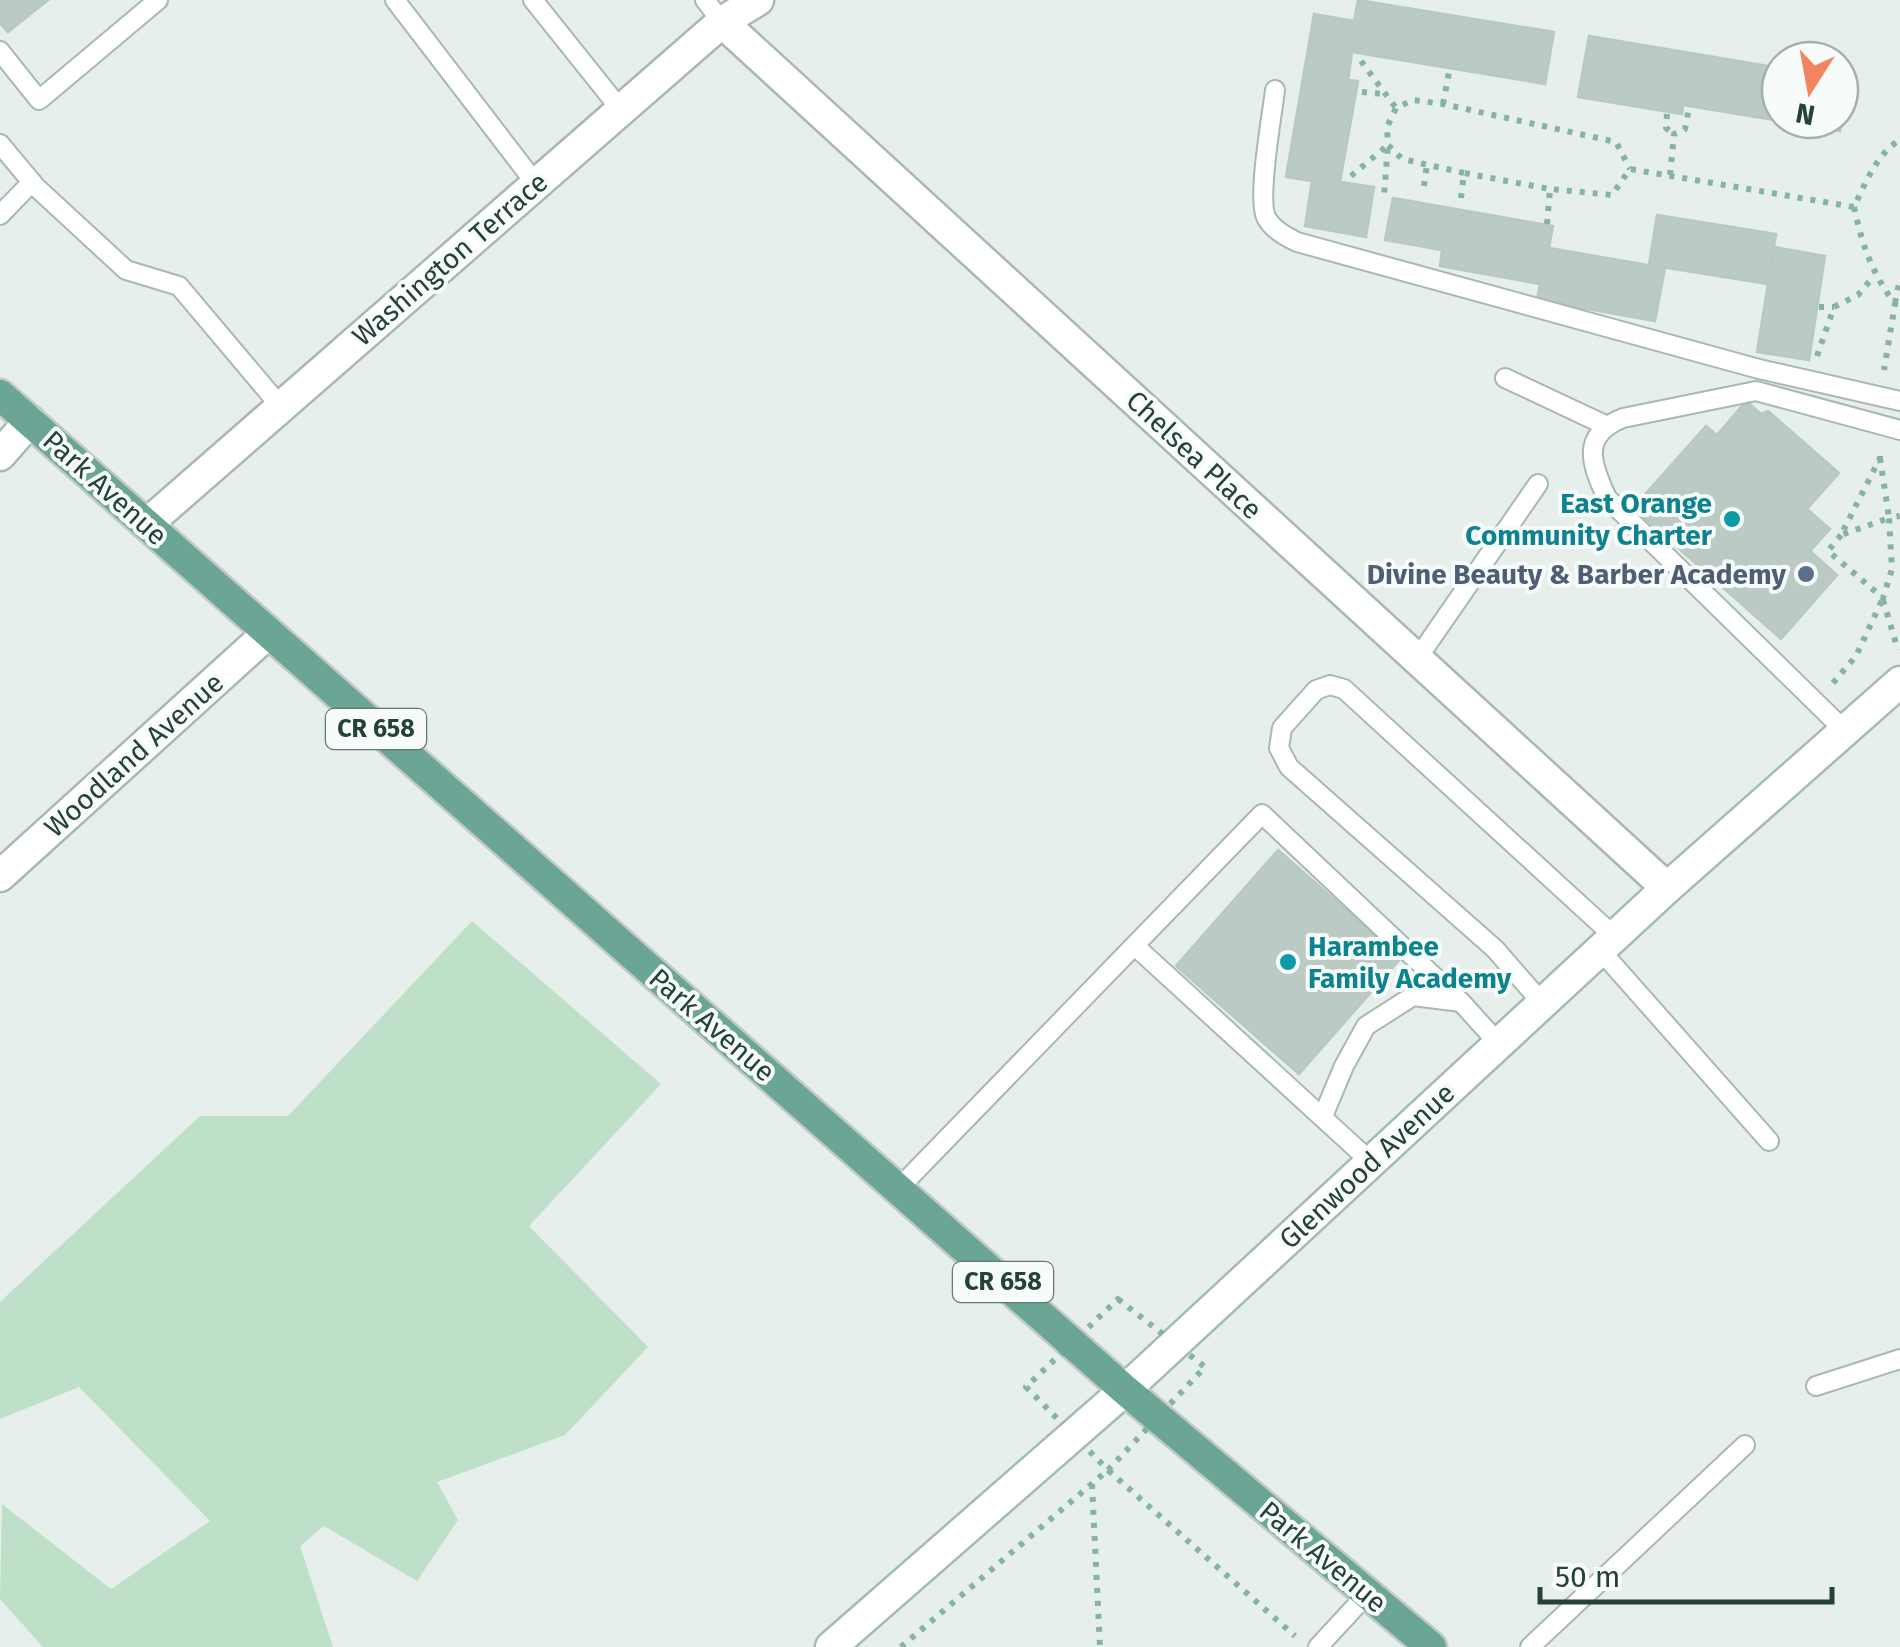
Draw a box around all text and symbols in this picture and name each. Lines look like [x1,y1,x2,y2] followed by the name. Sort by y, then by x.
[1760,40,1860,140] north arrow
[1793,96,1818,132] text: N
[346,165,554,353] street label: Washington Terrace
[1119,384,1269,526] street label: Chelsea Place
[36,424,174,552] street label: Park Avenue
[1465,487,1713,552] place label: East Orange Community Charter
[1721,508,1743,530] marker: East Orange Community Charter
[1367,558,1786,591] place label: Divine Beauty & Barber Academy
[1795,563,1817,585] marker: Divine Beauty & Barber Academy
[38,666,230,844] street label: Woodland Avenue
[326,709,426,749] road number: CR 658
[1308,930,1512,995] place label: Harambee Family Academy
[1277,951,1299,973] marker: Harambee Family Academy
[643,962,781,1088] street label: Park Avenue
[1273,1076,1461,1256] street label: Glenwood Avenue
[953,1262,1053,1302] road number: CR 658
[1253,1494,1393,1620] street label: Park Avenue
[1540,1542,1832,1604] scale bar
[1555,1559,1620,1595] text: 50 m

